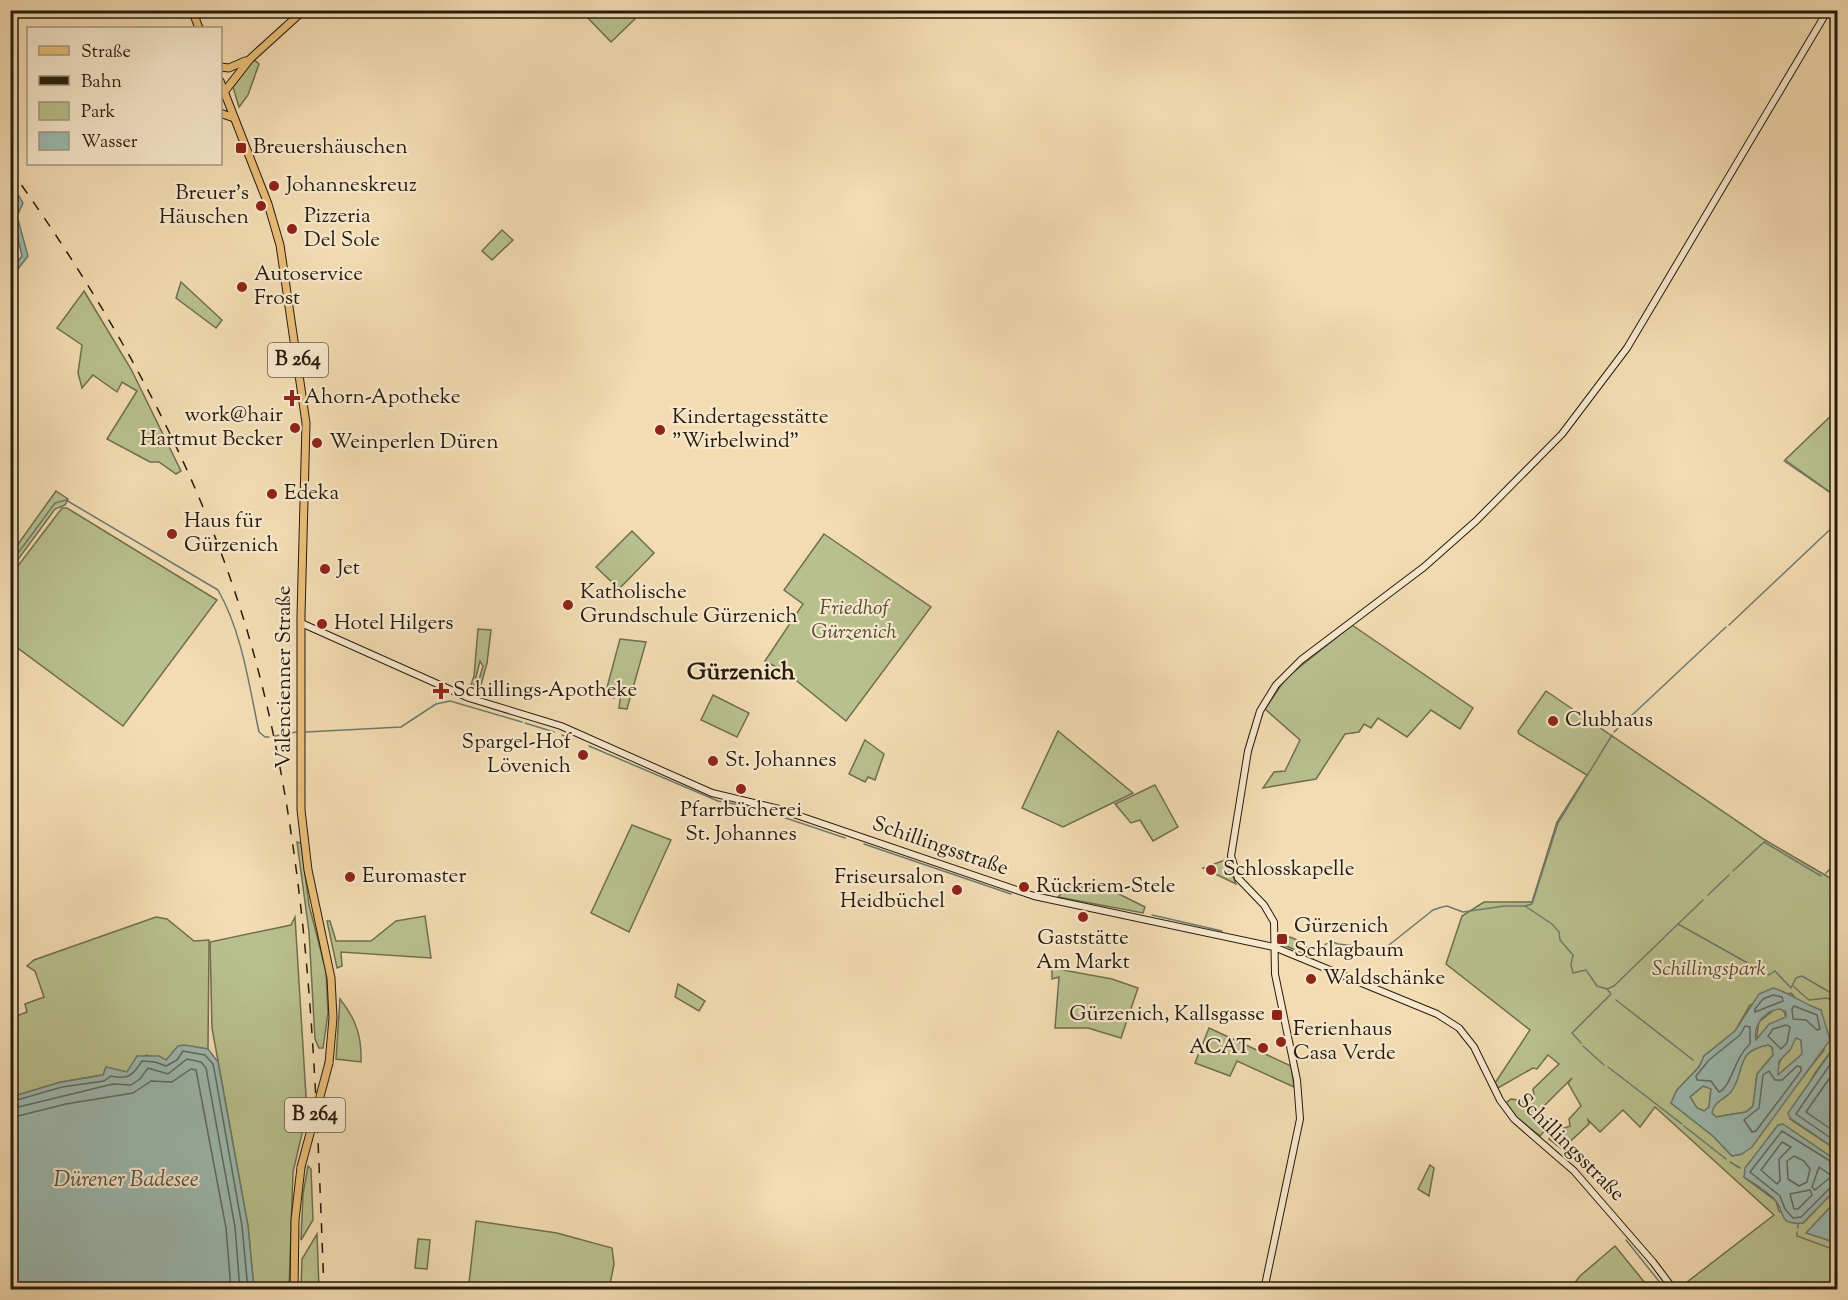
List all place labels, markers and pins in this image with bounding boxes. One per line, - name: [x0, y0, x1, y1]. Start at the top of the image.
- place label: Breuershäuschen: [253, 133, 408, 163]
- marker: Breuershäuschen: [234, 141, 248, 155]
- place label: Johanneskreuz: [285, 171, 417, 201]
- place label: Breuer's Häuschen: [159, 179, 249, 233]
- marker: Johanneskreuz: [267, 179, 281, 193]
- marker: Breuer's Häuschen: [254, 199, 268, 213]
- place label: Pizzeria Del Sole: [304, 202, 380, 256]
- marker: Pizzeria Del Sole: [285, 222, 299, 236]
- place label: Autoservice Frost: [254, 260, 363, 314]
- marker: Autoservice Frost: [235, 280, 249, 294]
- place label: Ahorn-Apotheke: [304, 383, 461, 413]
- marker: Ahorn-Apotheke: [285, 391, 299, 405]
- place label: work@hair Hartmut Becker: [140, 401, 283, 455]
- place label: Kindertagesstätte "Wirbelwind": [672, 403, 829, 457]
- marker: work@hair Hartmut Becker: [288, 421, 302, 435]
- marker: Kindertagesstätte "Wirbelwind": [653, 423, 667, 437]
- place label: Weinperlen Düren: [329, 428, 499, 458]
- marker: Weinperlen Düren: [310, 436, 324, 450]
- place label: Edeka: [284, 479, 339, 509]
- marker: Edeka: [265, 487, 279, 501]
- place label: Haus für Gürzenich: [184, 507, 279, 561]
- marker: Haus für Gürzenich: [165, 527, 179, 541]
- place label: Jet: [336, 554, 360, 584]
- marker: Jet: [318, 562, 332, 576]
- place label: Katholische Grundschule Gürzenich: [580, 578, 798, 632]
- marker: Katholische Grundschule Gürzenich: [561, 598, 575, 612]
- place label: Hotel Hilgers: [334, 609, 453, 639]
- marker: Hotel Hilgers: [315, 617, 329, 631]
- place label: Schillings-Apotheke: [453, 676, 637, 706]
- marker: Schillings-Apotheke: [434, 684, 448, 698]
- place label: Clubhaus: [1565, 706, 1653, 736]
- marker: Clubhaus: [1546, 714, 1560, 728]
- place label: Spargel-Hof Lövenich: [462, 728, 573, 782]
- place label: St. Johannes: [725, 746, 837, 776]
- marker: Spargel-Hof Lövenich: [576, 748, 590, 762]
- marker: St. Johannes: [706, 754, 720, 768]
- marker: Pfarrbücherei St. Johannes: [734, 782, 748, 796]
- place label: Pfarrbücherei St. Johannes: [680, 796, 802, 850]
- place label: Schlosskapelle: [1223, 855, 1354, 885]
- place label: Euromaster: [362, 862, 466, 892]
- place label: Friseursalon Heidbüchel: [834, 863, 945, 917]
- marker: Schlosskapelle: [1204, 863, 1218, 877]
- marker: Euromaster: [343, 870, 357, 884]
- place label: Rückriem-Stele: [1036, 872, 1176, 902]
- marker: Rückriem-Stele: [1017, 880, 1031, 894]
- marker: Friseursalon Heidbüchel: [950, 883, 964, 897]
- marker: Gaststätte Am Markt: [1076, 910, 1090, 924]
- place label: Gürzenich Schlagbaum: [1294, 912, 1404, 966]
- place label: Gaststätte Am Markt: [1036, 924, 1130, 978]
- marker: Gürzenich Schlagbaum: [1275, 932, 1289, 946]
- place label: Waldschänke: [1323, 964, 1445, 994]
- marker: Waldschänke: [1304, 972, 1318, 986]
- place label: Gürzenich, Kallsgasse: [1069, 1000, 1265, 1030]
- marker: Gürzenich, Kallsgasse: [1270, 1008, 1284, 1022]
- place label: Ferienhaus Casa Verde: [1293, 1015, 1396, 1069]
- place label: ACAT: [1189, 1033, 1251, 1063]
- marker: Ferienhaus Casa Verde: [1274, 1035, 1288, 1049]
- marker: ACAT: [1256, 1041, 1270, 1055]

